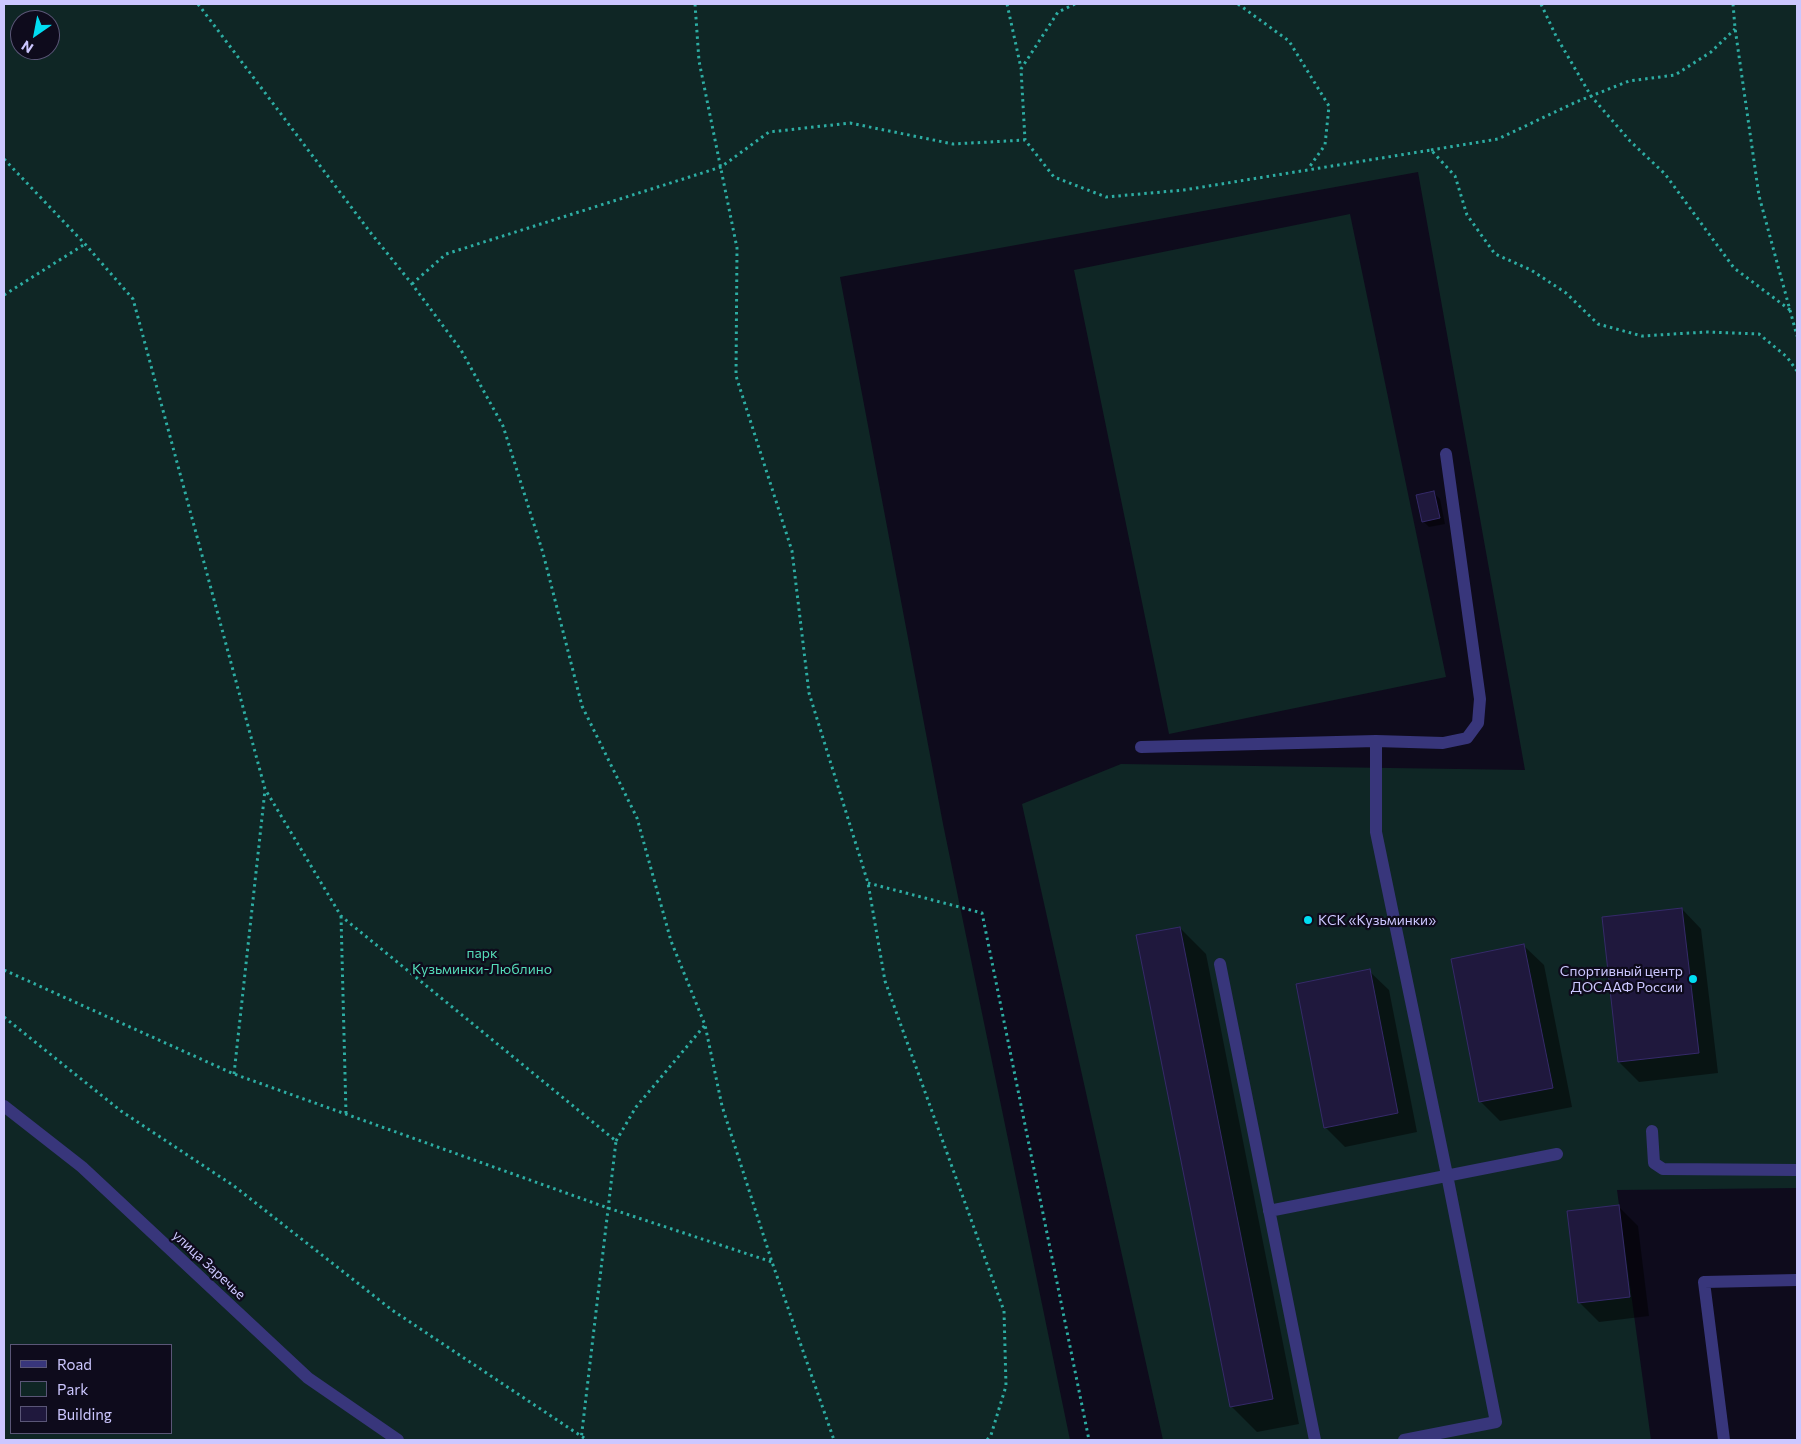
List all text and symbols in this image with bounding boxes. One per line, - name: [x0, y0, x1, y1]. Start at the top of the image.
- north arrow: [10, 10, 60, 60]
- text: N: [18, 37, 36, 57]
- place label: КСК «Кузьминки»: [1318, 912, 1436, 928]
- marker: КСК «Кузьминки»: [1302, 914, 1314, 926]
- park label: парк Кузьминки-Люблино: [412, 945, 552, 978]
- place label: Спортивный центр ДОСААФ России: [1560, 963, 1683, 996]
- marker: Спортивный центр ДОСААФ России: [1687, 973, 1699, 985]
- street label: улица Заречье: [169, 1227, 249, 1303]
- legend: [10, 1344, 172, 1434]
- text: Road: [57, 1355, 92, 1373]
- text: Park: [57, 1380, 88, 1398]
- text: Building: [57, 1405, 112, 1423]

